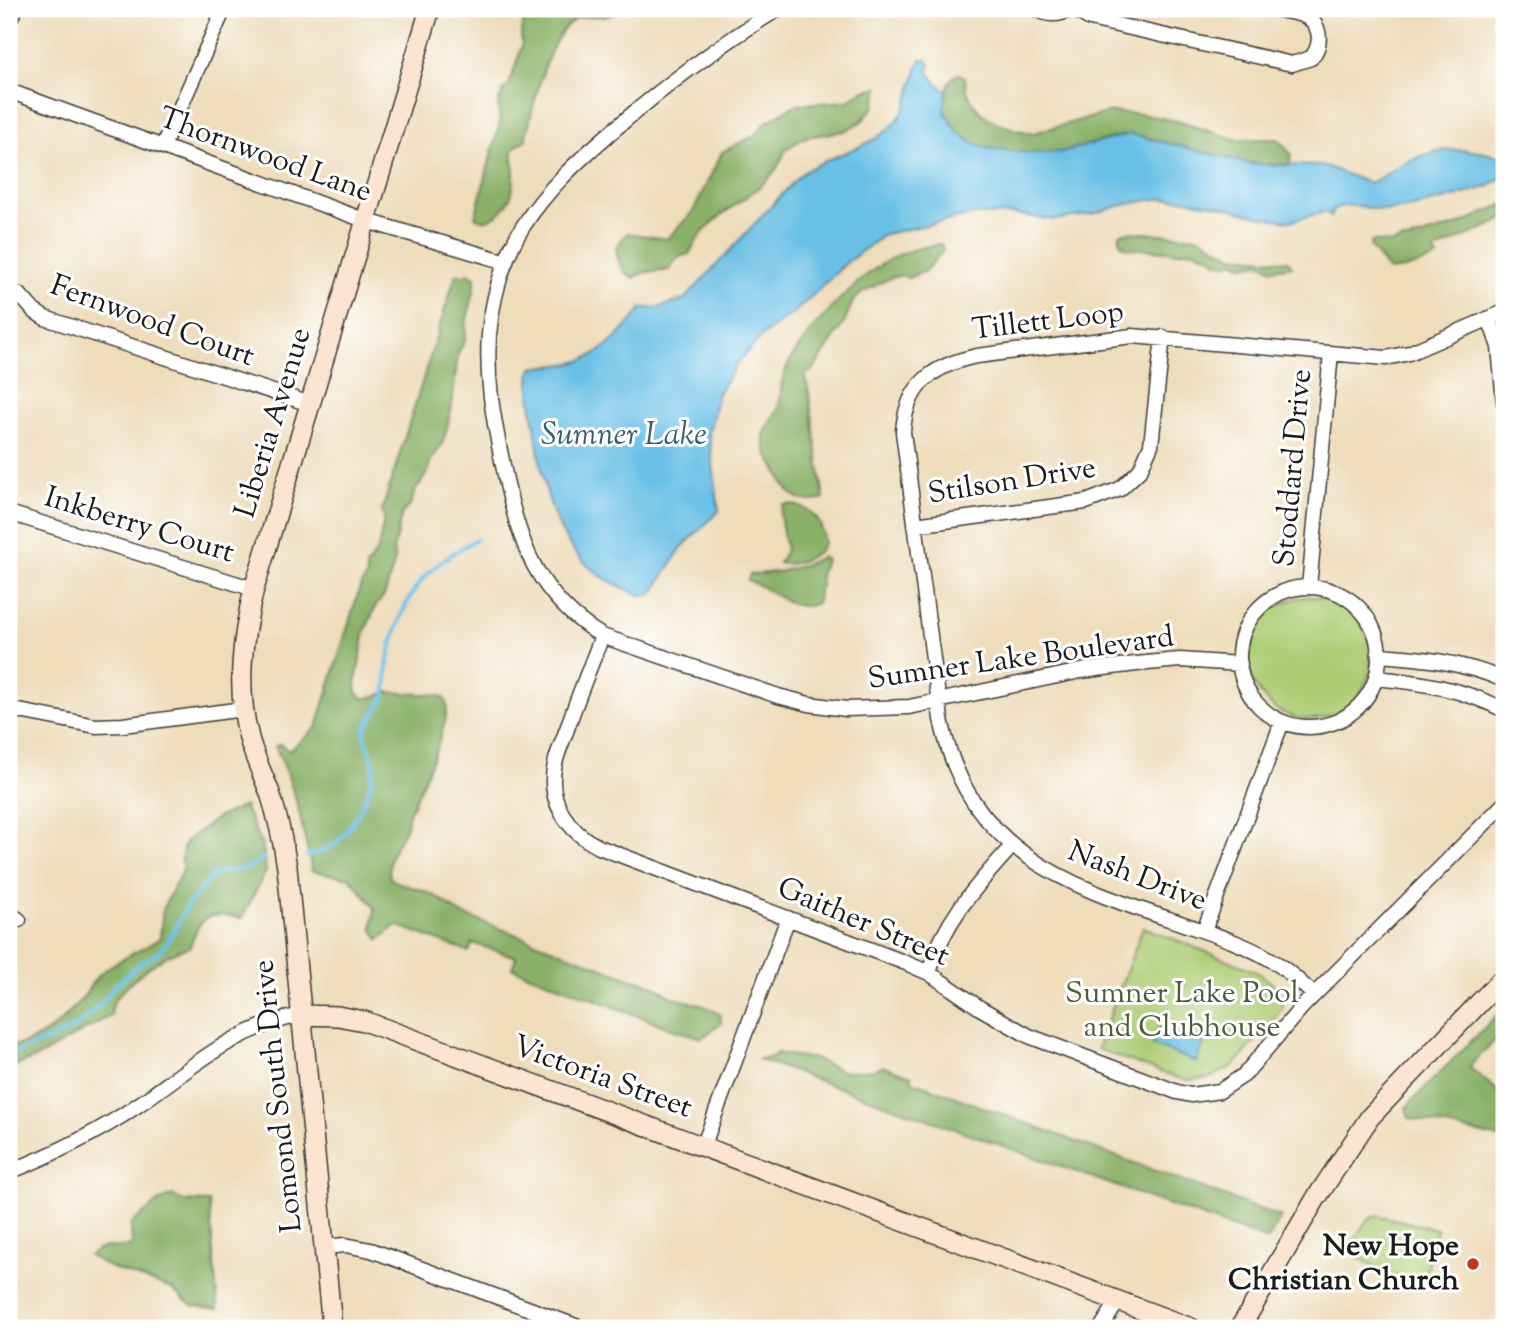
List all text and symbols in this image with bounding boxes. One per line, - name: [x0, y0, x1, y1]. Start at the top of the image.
- street label: Thornwood Lane: [152, 97, 378, 215]
- street label: Fernwood Court: [44, 265, 260, 379]
- street label: Tillett Loop: [970, 291, 1126, 353]
- street label: Liberia Avenue: [225, 323, 323, 523]
- street label: Stoddard Drive: [1264, 367, 1324, 569]
- water label: Sumner Lake: [541, 413, 707, 459]
- street label: Stilson Drive: [925, 448, 1099, 516]
- street label: Inkberry Court: [39, 477, 239, 575]
- street label: Sumner Lake Boulevard: [865, 616, 1177, 702]
- street label: Nash Drive: [1061, 831, 1213, 923]
- street label: Gaither Street: [770, 867, 956, 979]
- street label: Lomond South Drive: [243, 957, 315, 1235]
- park label: Sumner Lake Pool and Clubhouse: [1065, 973, 1299, 1050]
- street label: Victoria Street: [506, 1026, 698, 1130]
- place label: New Hope Christian Church: [1228, 1226, 1459, 1303]
- marker: New Hope Christian Church: [1465, 1256, 1481, 1272]

